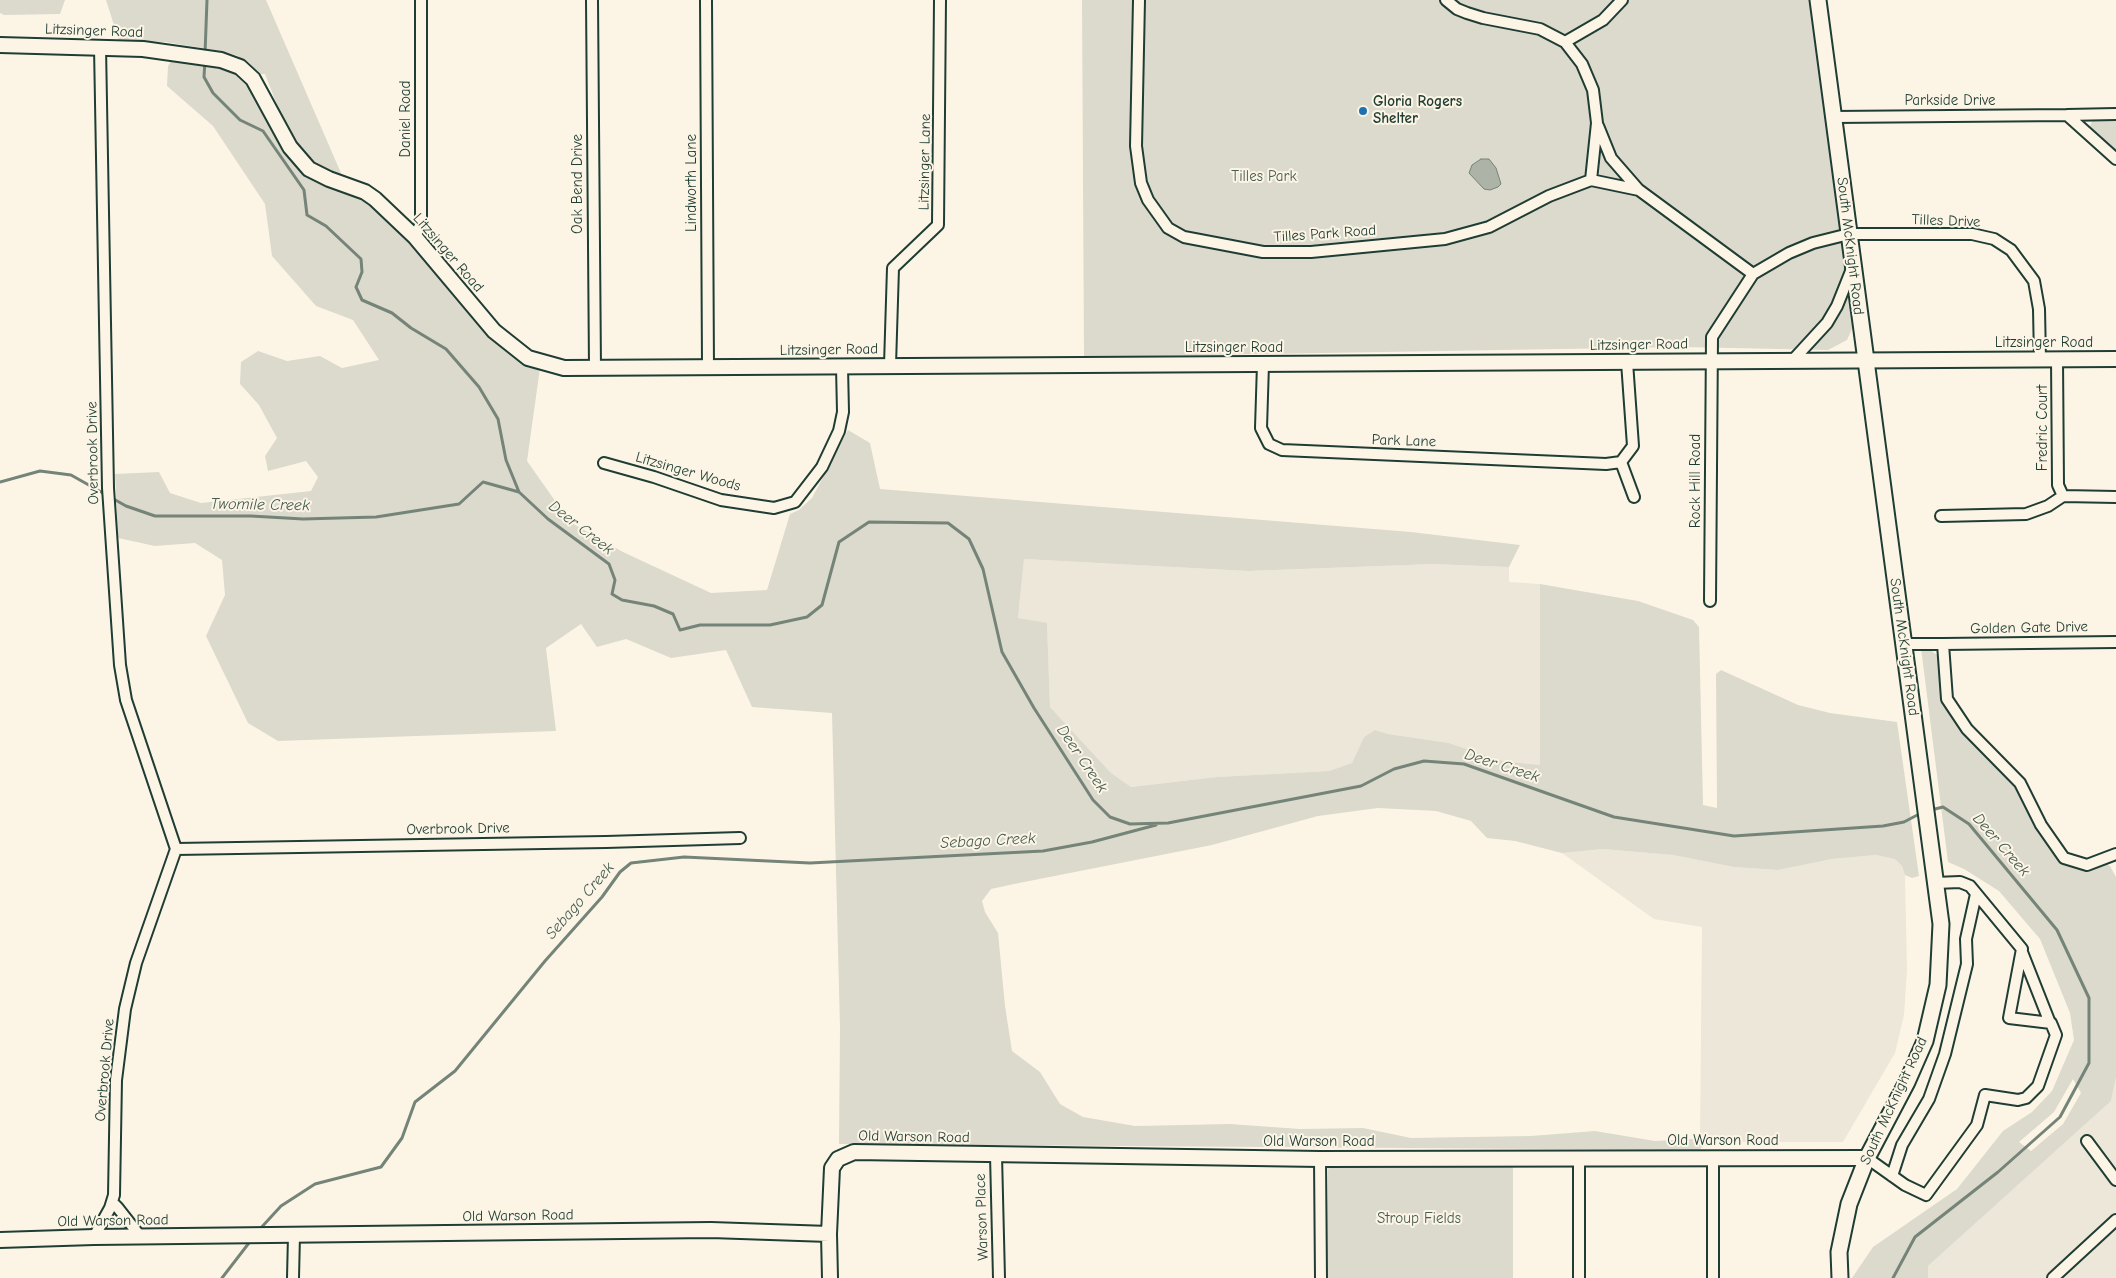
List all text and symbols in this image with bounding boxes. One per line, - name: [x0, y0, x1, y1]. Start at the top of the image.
- street label: Litzsinger Road: [44, 20, 144, 42]
- street label: Daniel Road: [397, 80, 415, 158]
- street label: Parkside Drive: [1904, 92, 1996, 110]
- place label: Gloria Rogers Shelter: [1373, 93, 1462, 128]
- marker: Gloria Rogers Shelter: [1357, 105, 1369, 117]
- street label: Litzsinger Lane: [915, 113, 935, 211]
- street label: Oak Bend Drive: [569, 134, 587, 234]
- street label: Lindworth Lane: [683, 134, 701, 232]
- park label: Tilles Park: [1231, 168, 1297, 186]
- street label: South McKnight Road: [1833, 176, 1867, 316]
- street label: Litzsinger Road: [409, 210, 487, 296]
- street label: Tilles Drive: [1911, 211, 1981, 231]
- street label: Tilles Park Road: [1273, 221, 1377, 247]
- street label: Litzsinger Road: [1995, 334, 2093, 352]
- street label: Litzsinger Road: [1590, 335, 1688, 355]
- street label: Litzsinger Road: [1185, 339, 1283, 357]
- street label: Litzsinger Road: [780, 340, 878, 360]
- street label: Fredric Court: [2034, 385, 2052, 471]
- street label: Overbrook Drive: [83, 401, 103, 505]
- street label: Park Lane: [1371, 431, 1437, 451]
- street label: Rock Hill Road: [1687, 434, 1705, 528]
- street label: Litzsinger Woods: [633, 448, 743, 496]
- water label: Twomile Creek: [210, 495, 310, 515]
- water label: Deer Creek: [545, 497, 617, 559]
- street label: South McKnight Road: [1885, 577, 1923, 717]
- street label: Golden Gate Drive: [1970, 618, 2088, 638]
- water label: Deer Creek: [1052, 722, 1112, 796]
- water label: Deer Creek: [1462, 745, 1542, 787]
- water label: Deer Creek: [1968, 809, 2034, 881]
- street label: Overbrook Drive: [406, 819, 510, 839]
- water label: Sebago Creek: [940, 829, 1036, 853]
- water label: Sebago Creek: [541, 859, 619, 943]
- street label: Overbrook Drive: [92, 1018, 118, 1122]
- street label: South McKnight Road: [1857, 1034, 1931, 1168]
- street label: Old Warson Road: [858, 1127, 970, 1147]
- street label: Old Warson Road: [1667, 1132, 1779, 1150]
- street label: Old Warson Road: [1263, 1133, 1375, 1151]
- street label: Warson Place: [971, 1173, 993, 1261]
- street label: Old Warson Road: [462, 1206, 574, 1226]
- park label: Stroup Fields: [1377, 1210, 1461, 1228]
- street label: Old Warson Road: [57, 1211, 169, 1231]

